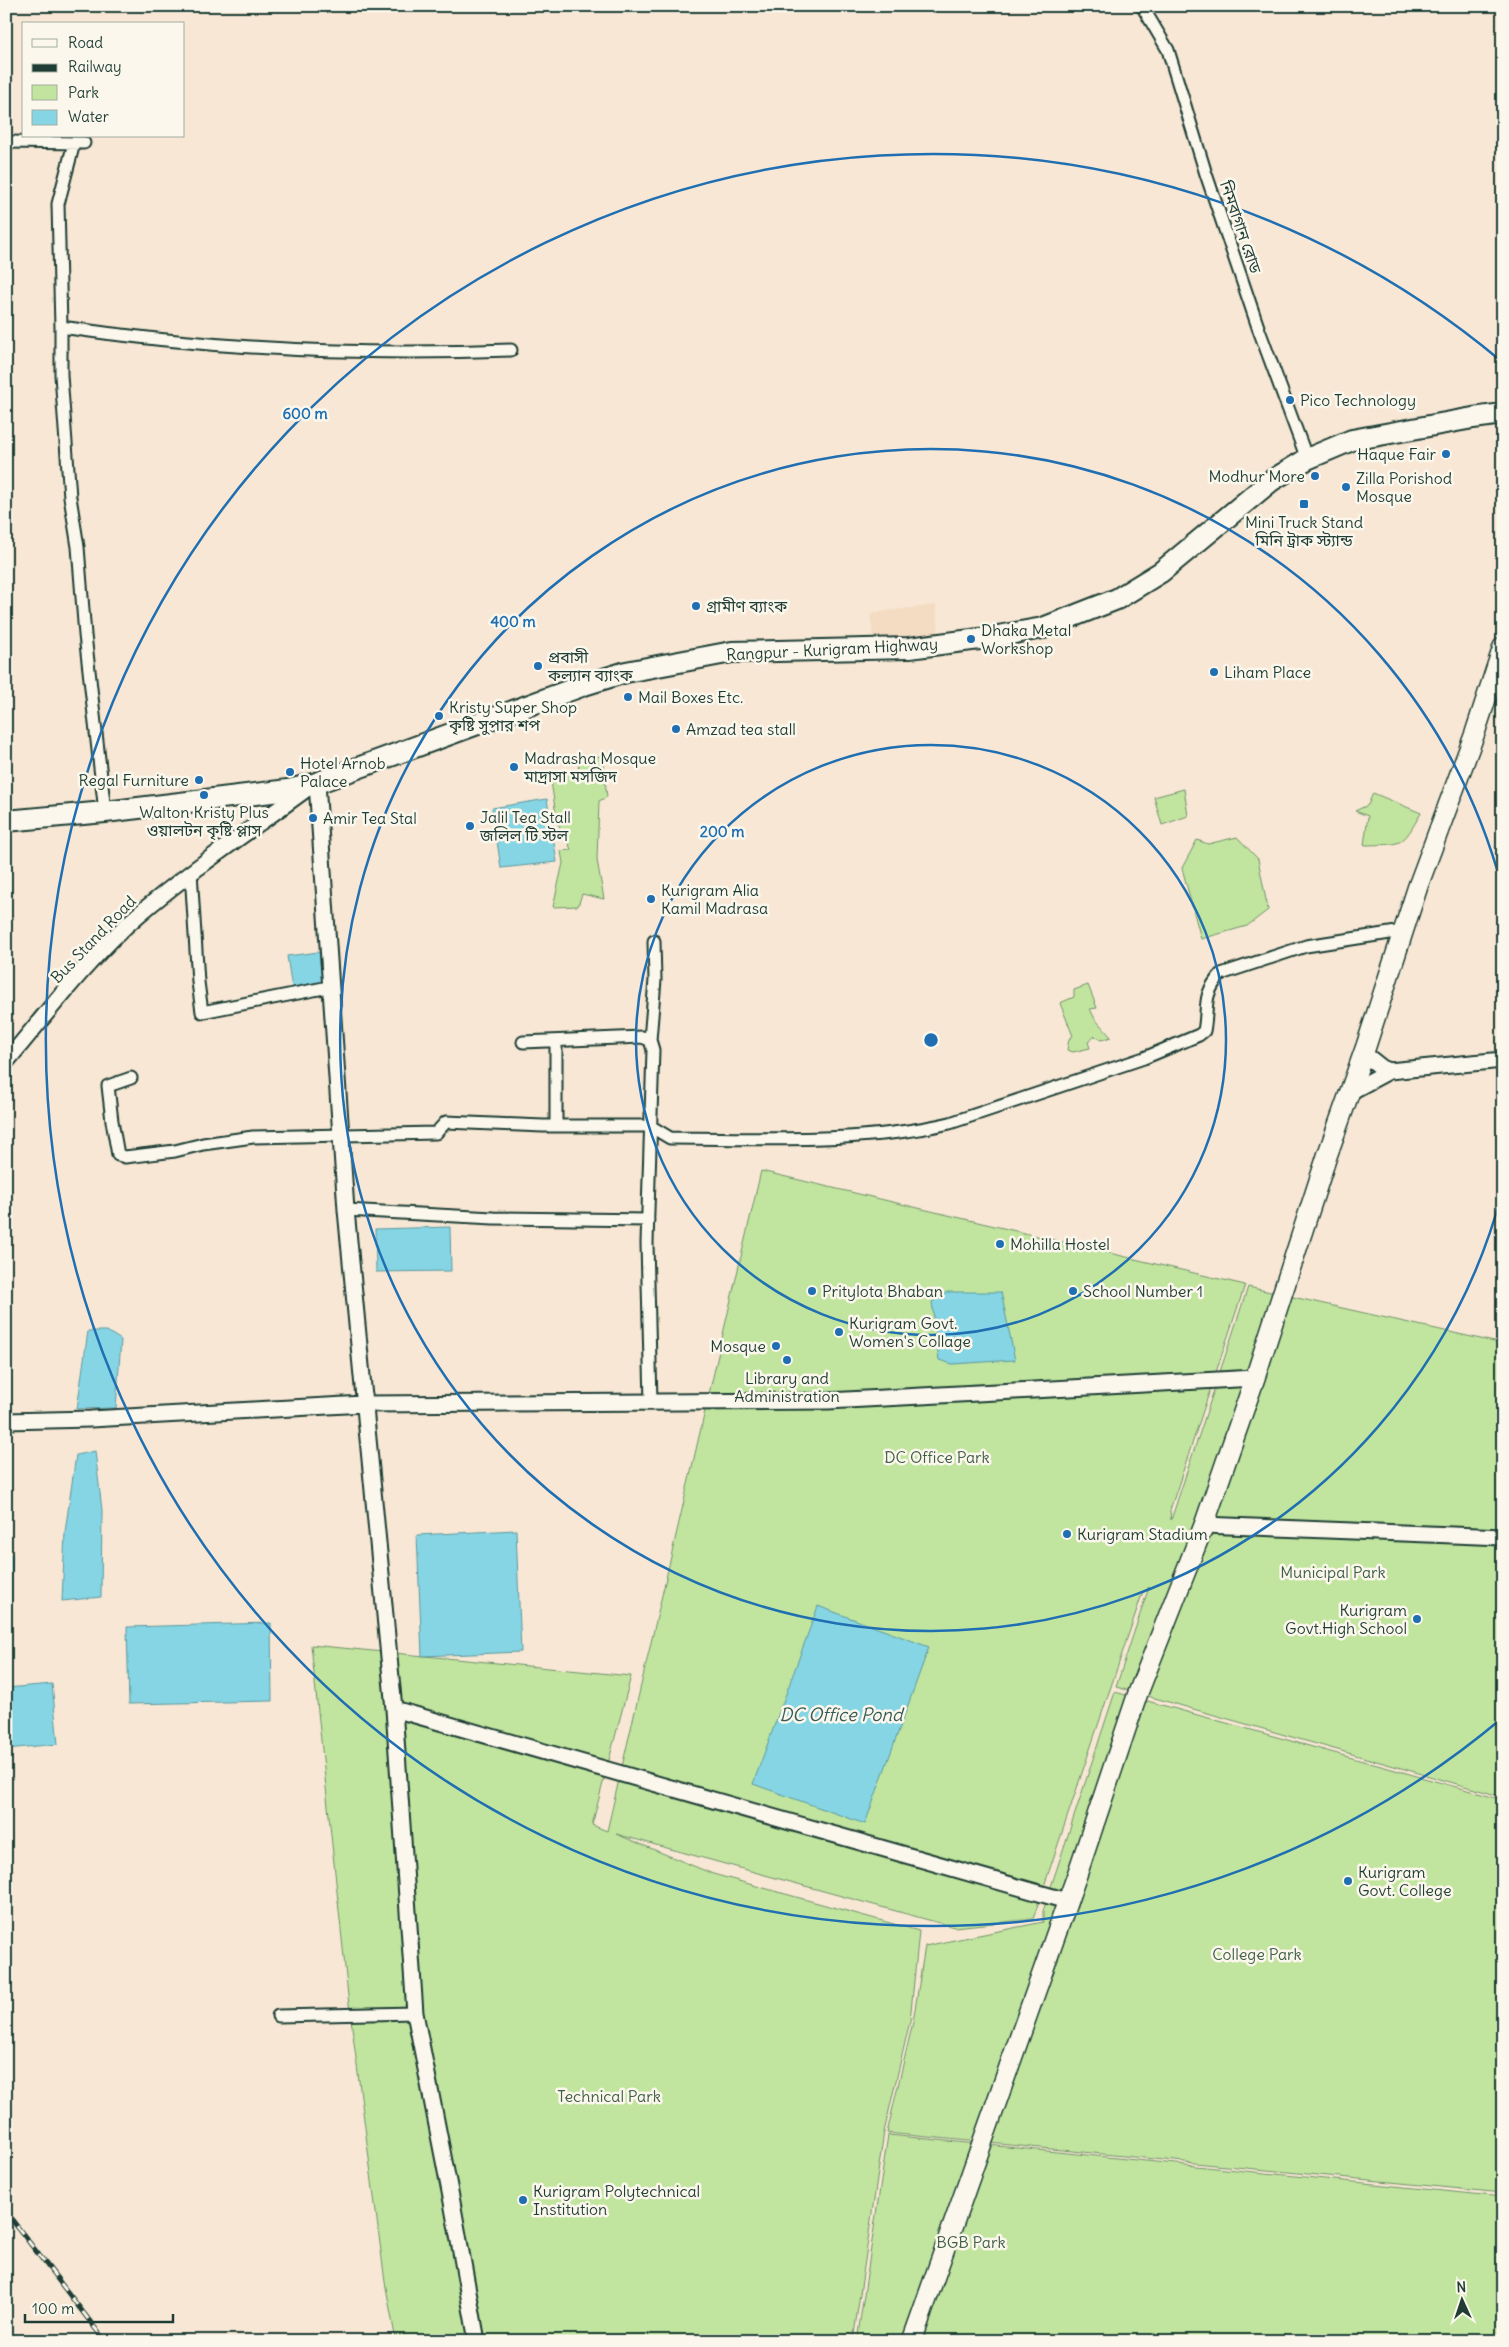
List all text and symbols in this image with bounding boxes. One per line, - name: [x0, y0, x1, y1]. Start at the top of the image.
- legend: [22, 22, 185, 138]
- text: Road: [68, 33, 103, 52]
- text: Railway: [68, 57, 122, 76]
- text: Park: [68, 83, 99, 102]
- text: Water: [68, 107, 109, 126]
- street label: নিমবাগান রোড: [1216, 177, 1266, 276]
- place label: Pico Technology: [1300, 390, 1416, 410]
- marker: Pico Technology: [1284, 394, 1296, 406]
- text: 600 m: [282, 404, 328, 423]
- place label: Haque Fair: [1357, 444, 1436, 464]
- marker: Haque Fair: [1440, 448, 1452, 460]
- place label: Modhur More: [1208, 466, 1305, 486]
- place label: Zilla Porishod Mosque: [1356, 468, 1452, 506]
- marker: Modhur More: [1309, 470, 1321, 482]
- marker: Zilla Porishod Mosque: [1340, 481, 1352, 493]
- marker: Mini Truck Stand মিনি ট্রাক স্ট্যান্ড: [1298, 498, 1310, 510]
- place label: Mini Truck Stand মিনি ট্রাক স্ট্যান্ড: [1245, 512, 1363, 550]
- place label: গ্রামীণ ব্যাংক: [706, 596, 788, 616]
- marker: গ্রামীণ ব্যাংক: [690, 600, 702, 612]
- text: 400 m: [490, 612, 536, 631]
- place label: Dhaka Metal Workshop: [981, 620, 1071, 658]
- street label: Rangpur - Kurigram Highway: [726, 633, 938, 665]
- marker: Dhaka Metal Workshop: [965, 633, 977, 645]
- place label: প্রবাসী কল্যান ব্যাংক: [547, 647, 634, 685]
- marker: প্রবাসী কল্যান ব্যাংক: [532, 660, 544, 672]
- place label: Liham Place: [1224, 662, 1311, 682]
- marker: Liham Place: [1208, 666, 1220, 678]
- place label: Mail Boxes Etc.: [638, 687, 743, 707]
- marker: Mail Boxes Etc.: [622, 691, 634, 703]
- place label: Kristy Super Shop কৃষ্টি সুপার শপ: [448, 697, 577, 736]
- marker: Kristy Super Shop কৃষ্টি সুপার শপ: [433, 710, 445, 722]
- place label: Amzad tea stall: [686, 719, 796, 739]
- marker: Amzad tea stall: [670, 723, 682, 735]
- place label: Madrasha Mosque মাদ্রাসা মসজিদ: [523, 748, 656, 786]
- place label: Hotel Arnob Palace: [300, 753, 386, 791]
- marker: Madrasha Mosque মাদ্রাসা মসজিদ: [508, 761, 520, 773]
- marker: Hotel Arnob Palace: [284, 766, 296, 778]
- place label: Regal Furniture: [78, 770, 189, 790]
- marker: Regal Furniture: [193, 774, 205, 786]
- marker: Walton Kristy Plus ওয়ালটন কৃষ্টি প্লাস: [198, 789, 210, 801]
- place label: Walton Kristy Plus ওয়ালটন কৃষ্টি প্লাস: [139, 802, 269, 841]
- place label: Jalil Tea Stall জলিল টি স্টল: [479, 807, 571, 845]
- place label: Amir Tea Stal: [323, 808, 417, 828]
- marker: Amir Tea Stal: [307, 812, 319, 824]
- marker: Jalil Tea Stall জলিল টি স্টল: [464, 820, 476, 832]
- text: 200 m: [700, 822, 744, 841]
- place label: Kurigram Alia Kamil Madrasa: [661, 880, 768, 918]
- street label: Bus Stand Road: [46, 891, 140, 987]
- marker: Kurigram Alia Kamil Madrasa: [645, 893, 657, 905]
- centre of rings: [922, 1031, 940, 1049]
- place label: Mohilla Hostel: [1010, 1234, 1110, 1254]
- marker: Mohilla Hostel: [994, 1238, 1006, 1250]
- place label: Pritylota Bhaban: [822, 1281, 943, 1301]
- place label: School Number 1: [1083, 1281, 1203, 1301]
- marker: Pritylota Bhaban: [806, 1285, 818, 1297]
- marker: School Number 1: [1067, 1285, 1079, 1297]
- place label: Kurigram Govt. Women's Collage: [849, 1313, 971, 1351]
- marker: Kurigram Govt. Women's Collage: [833, 1326, 845, 1338]
- place label: Mosque: [710, 1336, 766, 1356]
- marker: Mosque: [770, 1340, 782, 1352]
- marker: Library and Administration: [781, 1354, 793, 1366]
- place label: Library and Administration: [734, 1368, 840, 1406]
- park label: DC Office Park: [884, 1447, 990, 1467]
- place label: Kurigram Stadium: [1077, 1524, 1208, 1544]
- marker: Kurigram Stadium: [1061, 1528, 1073, 1540]
- park label: Municipal Park: [1280, 1562, 1386, 1582]
- place label: Kurigram Govt.High School: [1285, 1600, 1407, 1638]
- marker: Kurigram Govt.High School: [1411, 1613, 1423, 1625]
- water label: DC Office Pond: [779, 1703, 905, 1726]
- place label: Kurigram Govt. College: [1358, 1862, 1452, 1900]
- marker: Kurigram Govt. College: [1342, 1875, 1354, 1887]
- park label: College Park: [1212, 1944, 1302, 1964]
- park label: Technical Park: [557, 2086, 661, 2106]
- place label: Kurigram Polytechnical Institution: [533, 2181, 700, 2219]
- marker: Kurigram Polytechnical Institution: [517, 2194, 529, 2206]
- park label: BGB Park: [936, 2232, 1006, 2252]
- north arrow: [1436, 2274, 1486, 2324]
- text: N: [1456, 2278, 1467, 2296]
- scale bar: [25, 2292, 172, 2324]
- text: 100 m: [32, 2299, 74, 2318]

